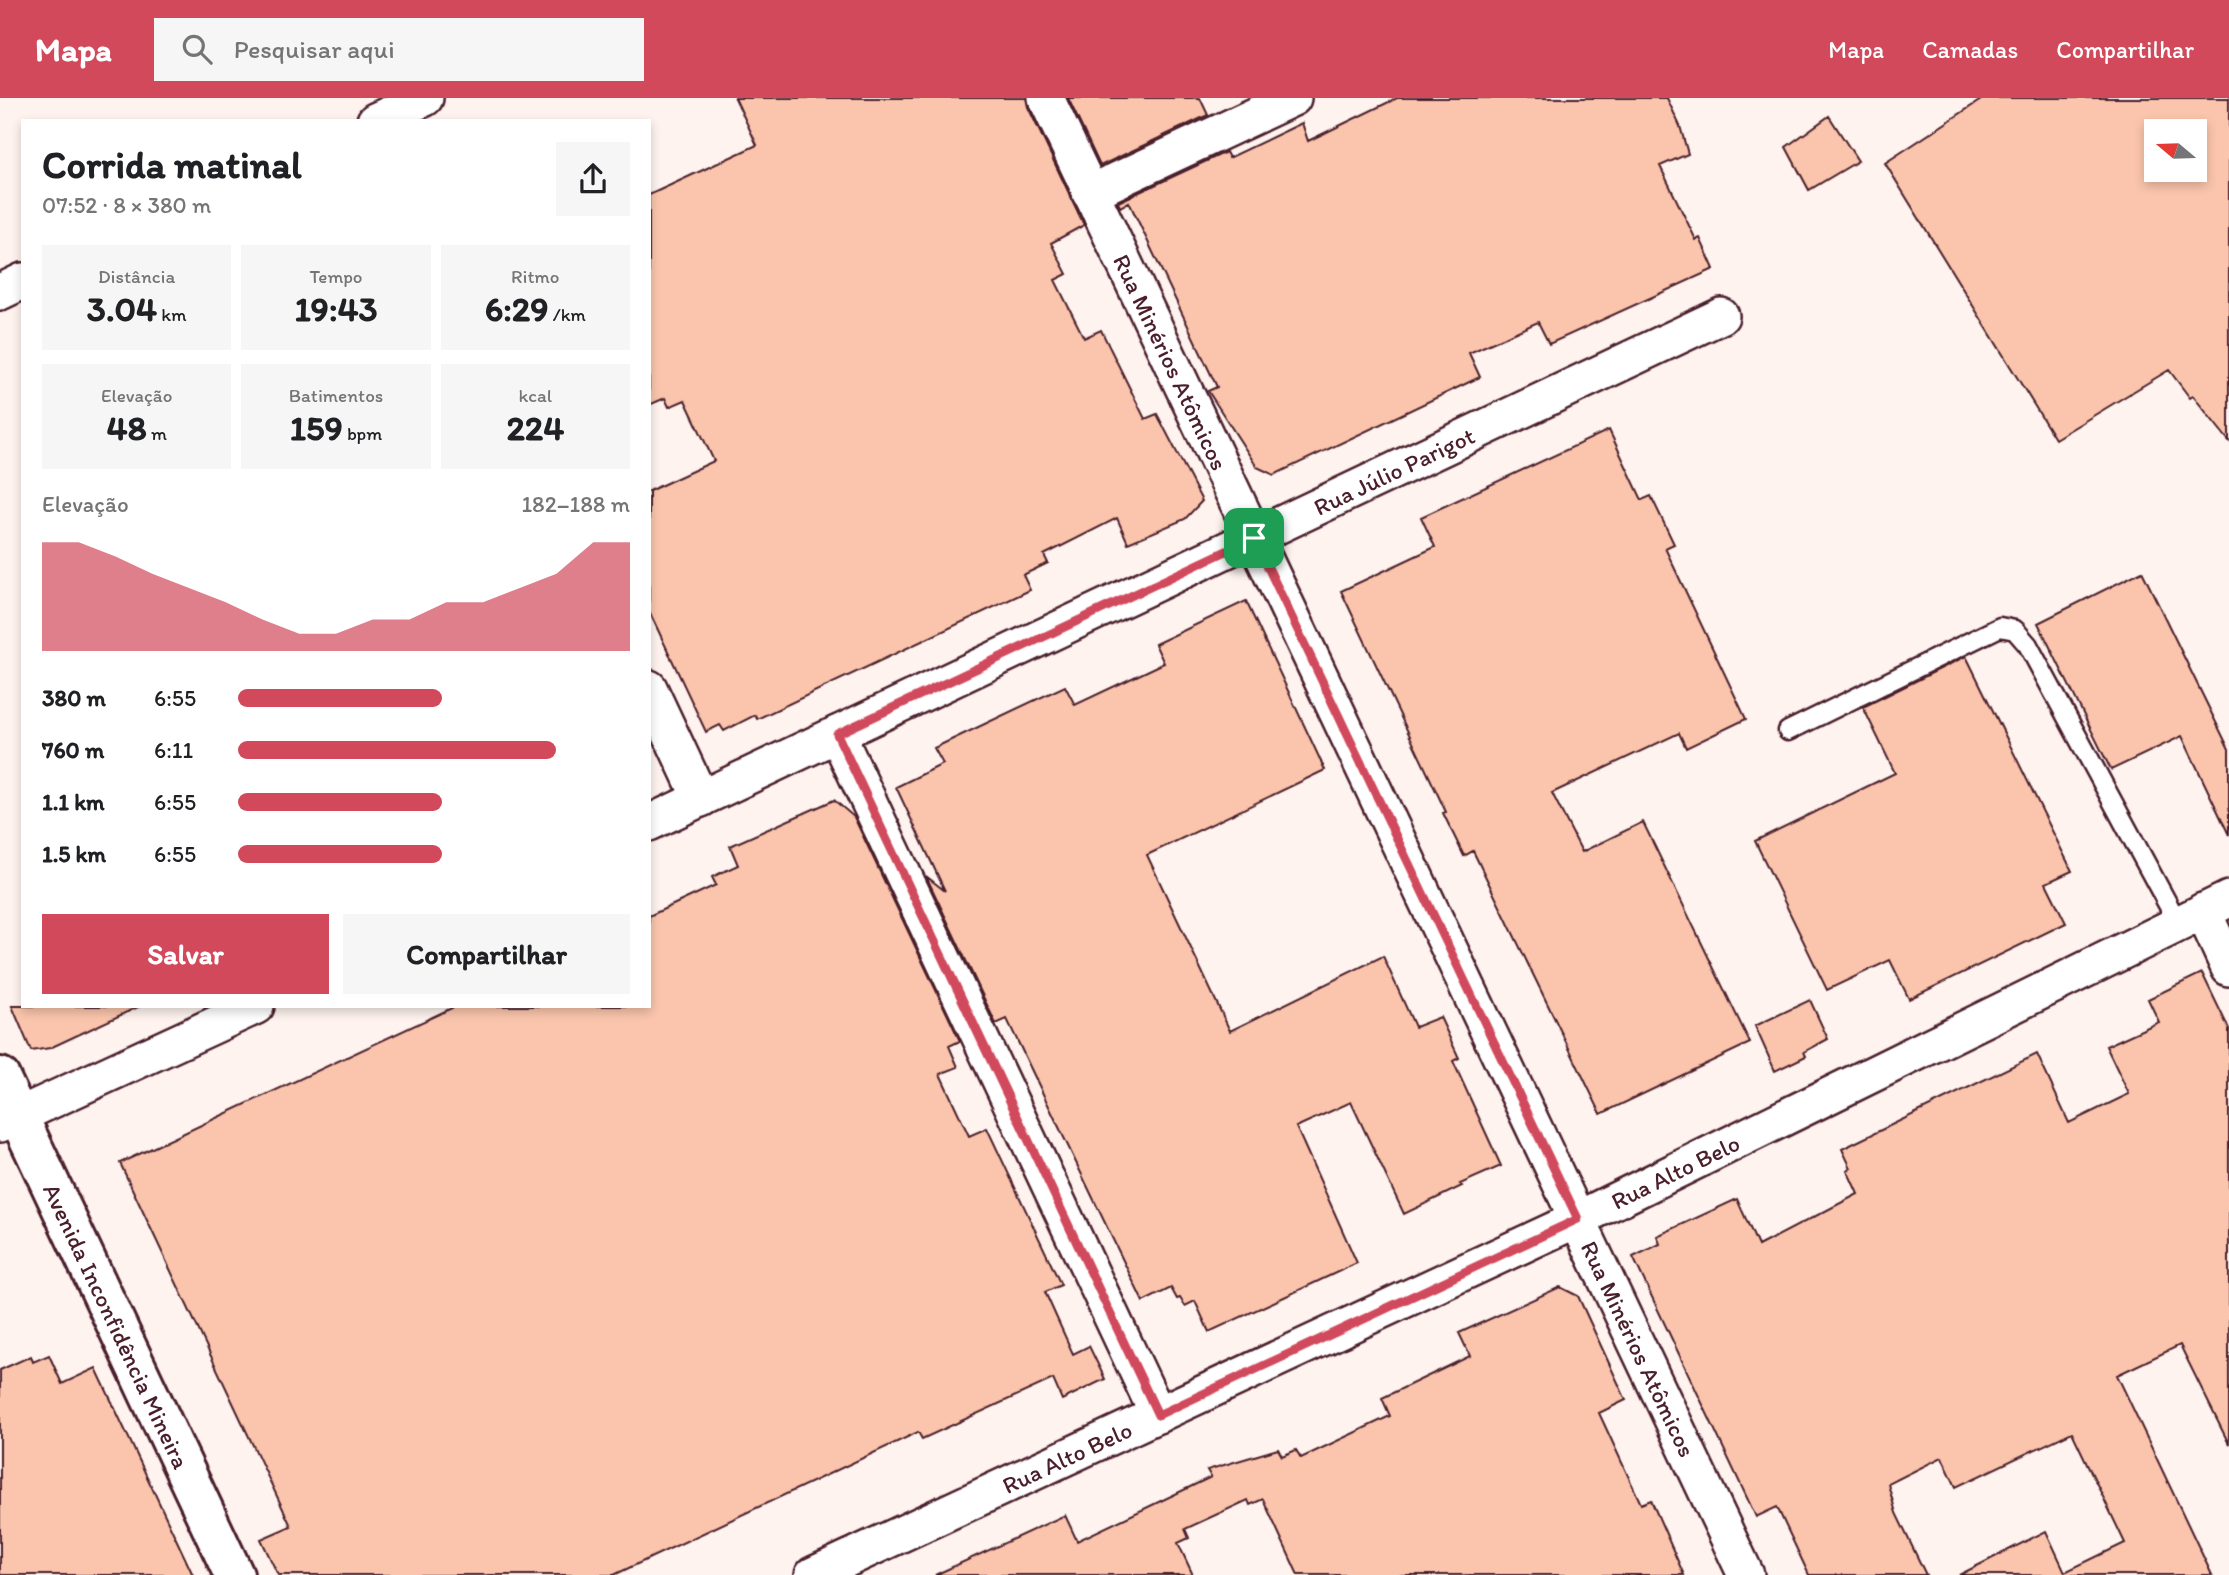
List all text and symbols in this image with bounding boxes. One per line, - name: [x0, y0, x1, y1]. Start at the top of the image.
- search box: [154, 18, 644, 81]
- text: Mapa: [35, 30, 112, 69]
- icon: search: [178, 30, 216, 68]
- text: Pesquisar aqui: [234, 33, 395, 65]
- text: Mapa: [1828, 35, 1884, 64]
- text: Camadas: [1922, 35, 2018, 64]
- text: Compartilhar: [2056, 35, 2194, 64]
- north arrow: [2144, 119, 2207, 182]
- map controls: [2144, 119, 2207, 182]
- text: Corrida matinal: [42, 142, 302, 188]
- button: share: [556, 142, 630, 216]
- text: 07:52 · 8 × 380 m: [42, 191, 211, 219]
- street label: Rua Minérios Atômicos: [1108, 249, 1235, 474]
- text: Distância: [98, 265, 175, 288]
- text: Tempo: [310, 265, 362, 288]
- text: Ritmo: [511, 265, 560, 288]
- text: 3.04: [87, 288, 157, 330]
- text: 19:43: [294, 288, 378, 330]
- text: 6:29: [485, 288, 549, 330]
- text: km: [157, 303, 187, 326]
- text: /km: [549, 303, 586, 326]
- text: Elevação: [101, 384, 172, 407]
- text: Batimentos: [289, 384, 383, 407]
- text: kcal: [518, 384, 552, 407]
- text: 48: [106, 407, 147, 449]
- text: 159: [290, 407, 343, 449]
- text: 224: [506, 407, 564, 449]
- street label: Rua Júlio Parigot: [1309, 420, 1479, 521]
- text: m: [147, 422, 167, 445]
- text: bpm: [343, 422, 382, 445]
- text: Elevação: [42, 490, 129, 518]
- text: 182–188 m: [521, 490, 630, 518]
- pin: [1224, 508, 1284, 568]
- icon: arrive: [1235, 519, 1273, 557]
- text: 380 m: [42, 684, 106, 712]
- text: 6:55: [154, 684, 196, 712]
- text: 760 m: [42, 736, 104, 764]
- text: 6:11: [154, 736, 193, 764]
- text: 1.1 km: [42, 788, 105, 816]
- text: 6:55: [154, 788, 196, 816]
- text: 1.5 km: [42, 840, 106, 868]
- text: 6:55: [154, 840, 196, 868]
- button: Salvar: [42, 914, 329, 994]
- button: Compartilhar: [343, 914, 630, 994]
- street label: Rua Alto Belo: [1606, 1127, 1744, 1215]
- street label: Avenida Inconfidência Mineira: [38, 1179, 197, 1474]
- street label: Rua Minérios Atômicos: [1575, 1236, 1702, 1461]
- street label: Rua Alto Belo: [997, 1414, 1136, 1499]

